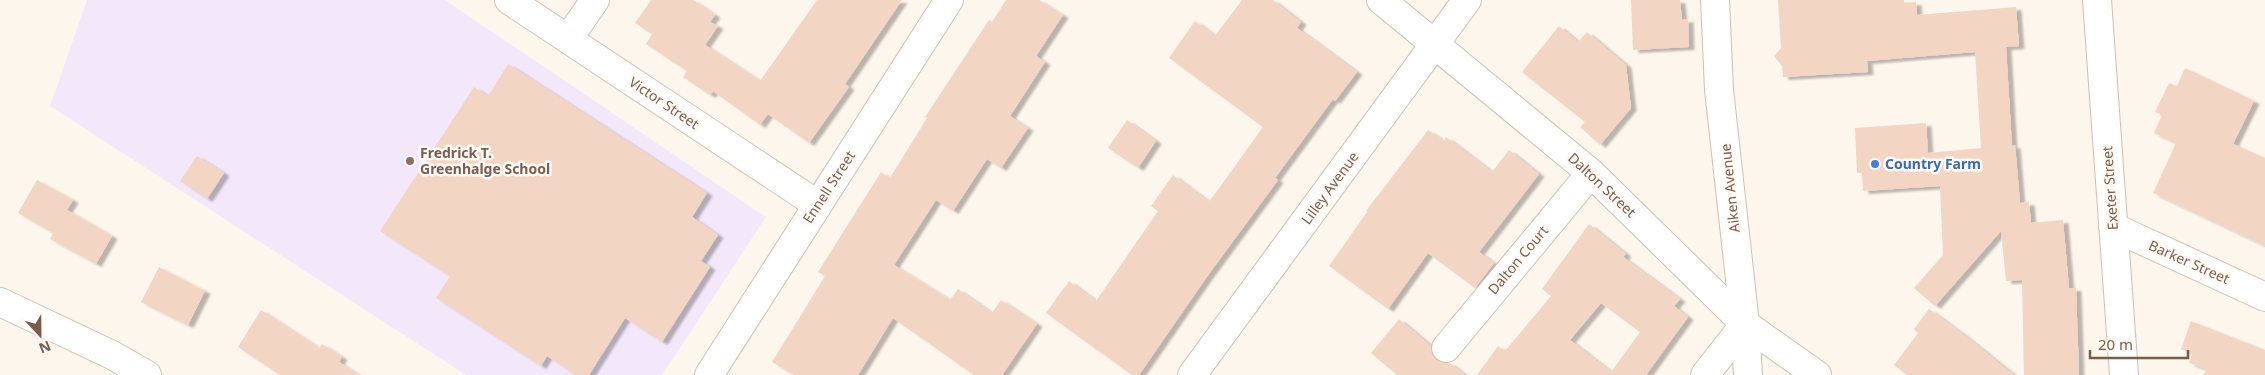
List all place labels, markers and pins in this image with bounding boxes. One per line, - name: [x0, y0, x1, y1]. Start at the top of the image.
- place label: Fredrick T. Greenhalge School: [420, 143, 550, 178]
- place label: Country Farm: [1885, 154, 1981, 173]
- marker: Fredrick T. Greenhalge School: [404, 155, 416, 167]
- marker: Country Farm: [1869, 158, 1881, 170]

